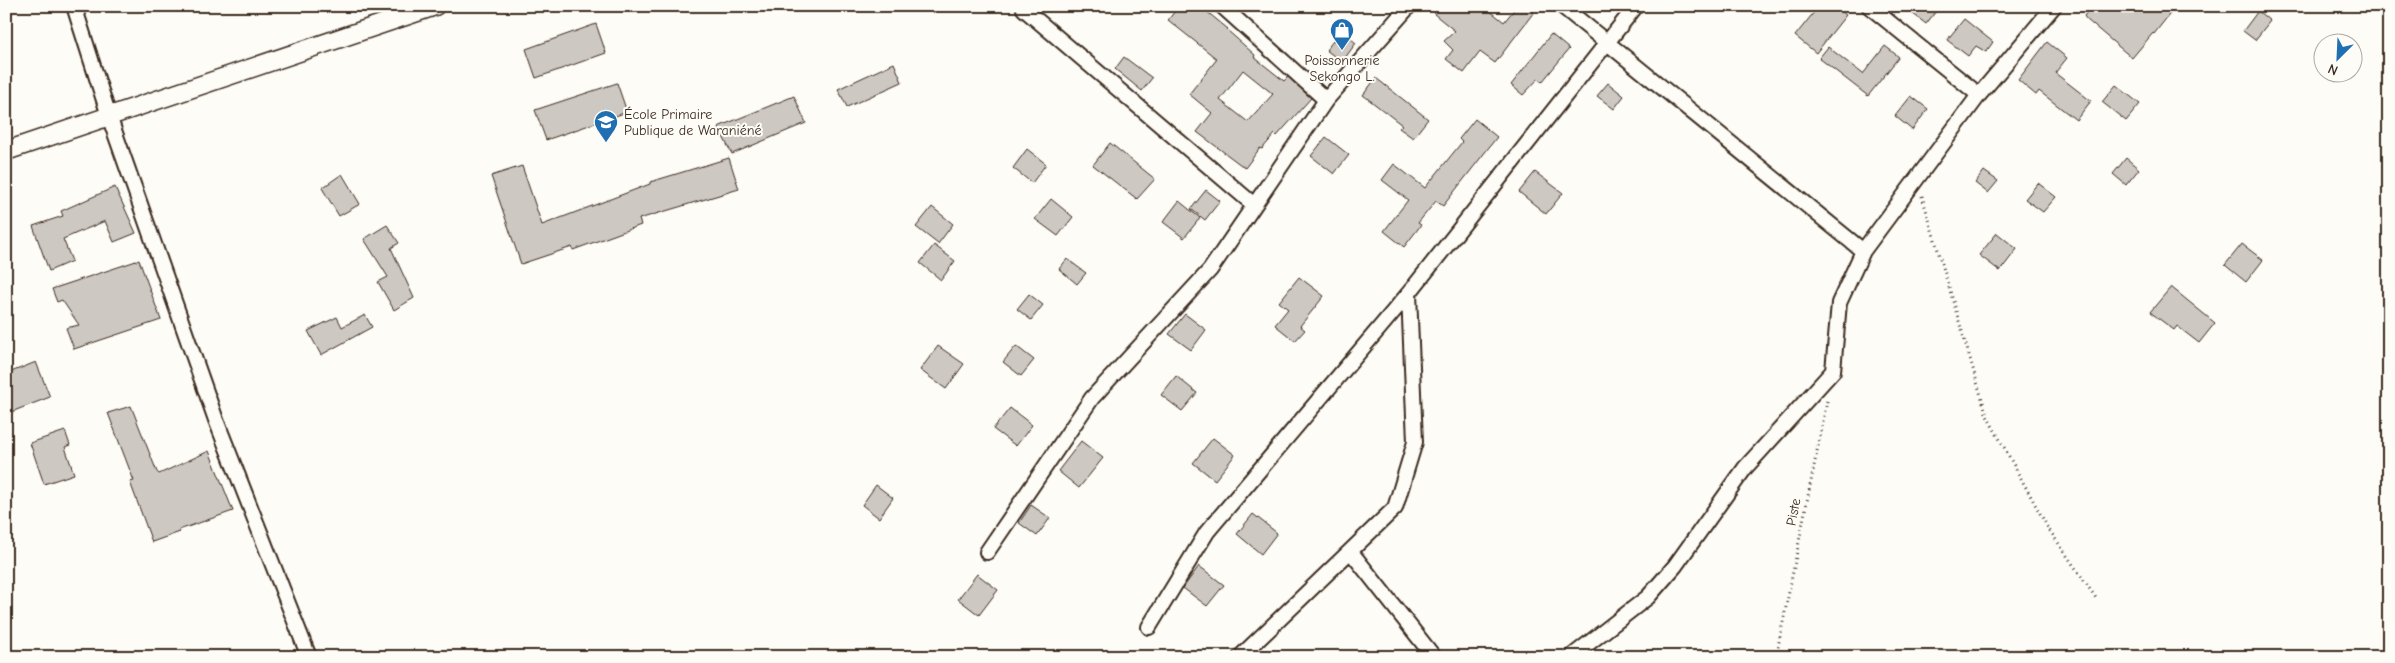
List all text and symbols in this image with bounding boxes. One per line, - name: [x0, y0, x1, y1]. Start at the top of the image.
- shop icon: Poissonnerie Sekongo L.: [1329, 17, 1355, 51]
- north arrow: [2312, 32, 2362, 82]
- place label: Poissonnerie Sekongo L.: [1304, 52, 1380, 85]
- text: N: [2325, 60, 2341, 79]
- place label: École Primaire Publique de Waraniéné: [624, 106, 762, 139]
- school or university icon: École Primaire Publique de Waraniéné: [593, 109, 619, 143]
- street label: Piste: [1783, 497, 1804, 527]

